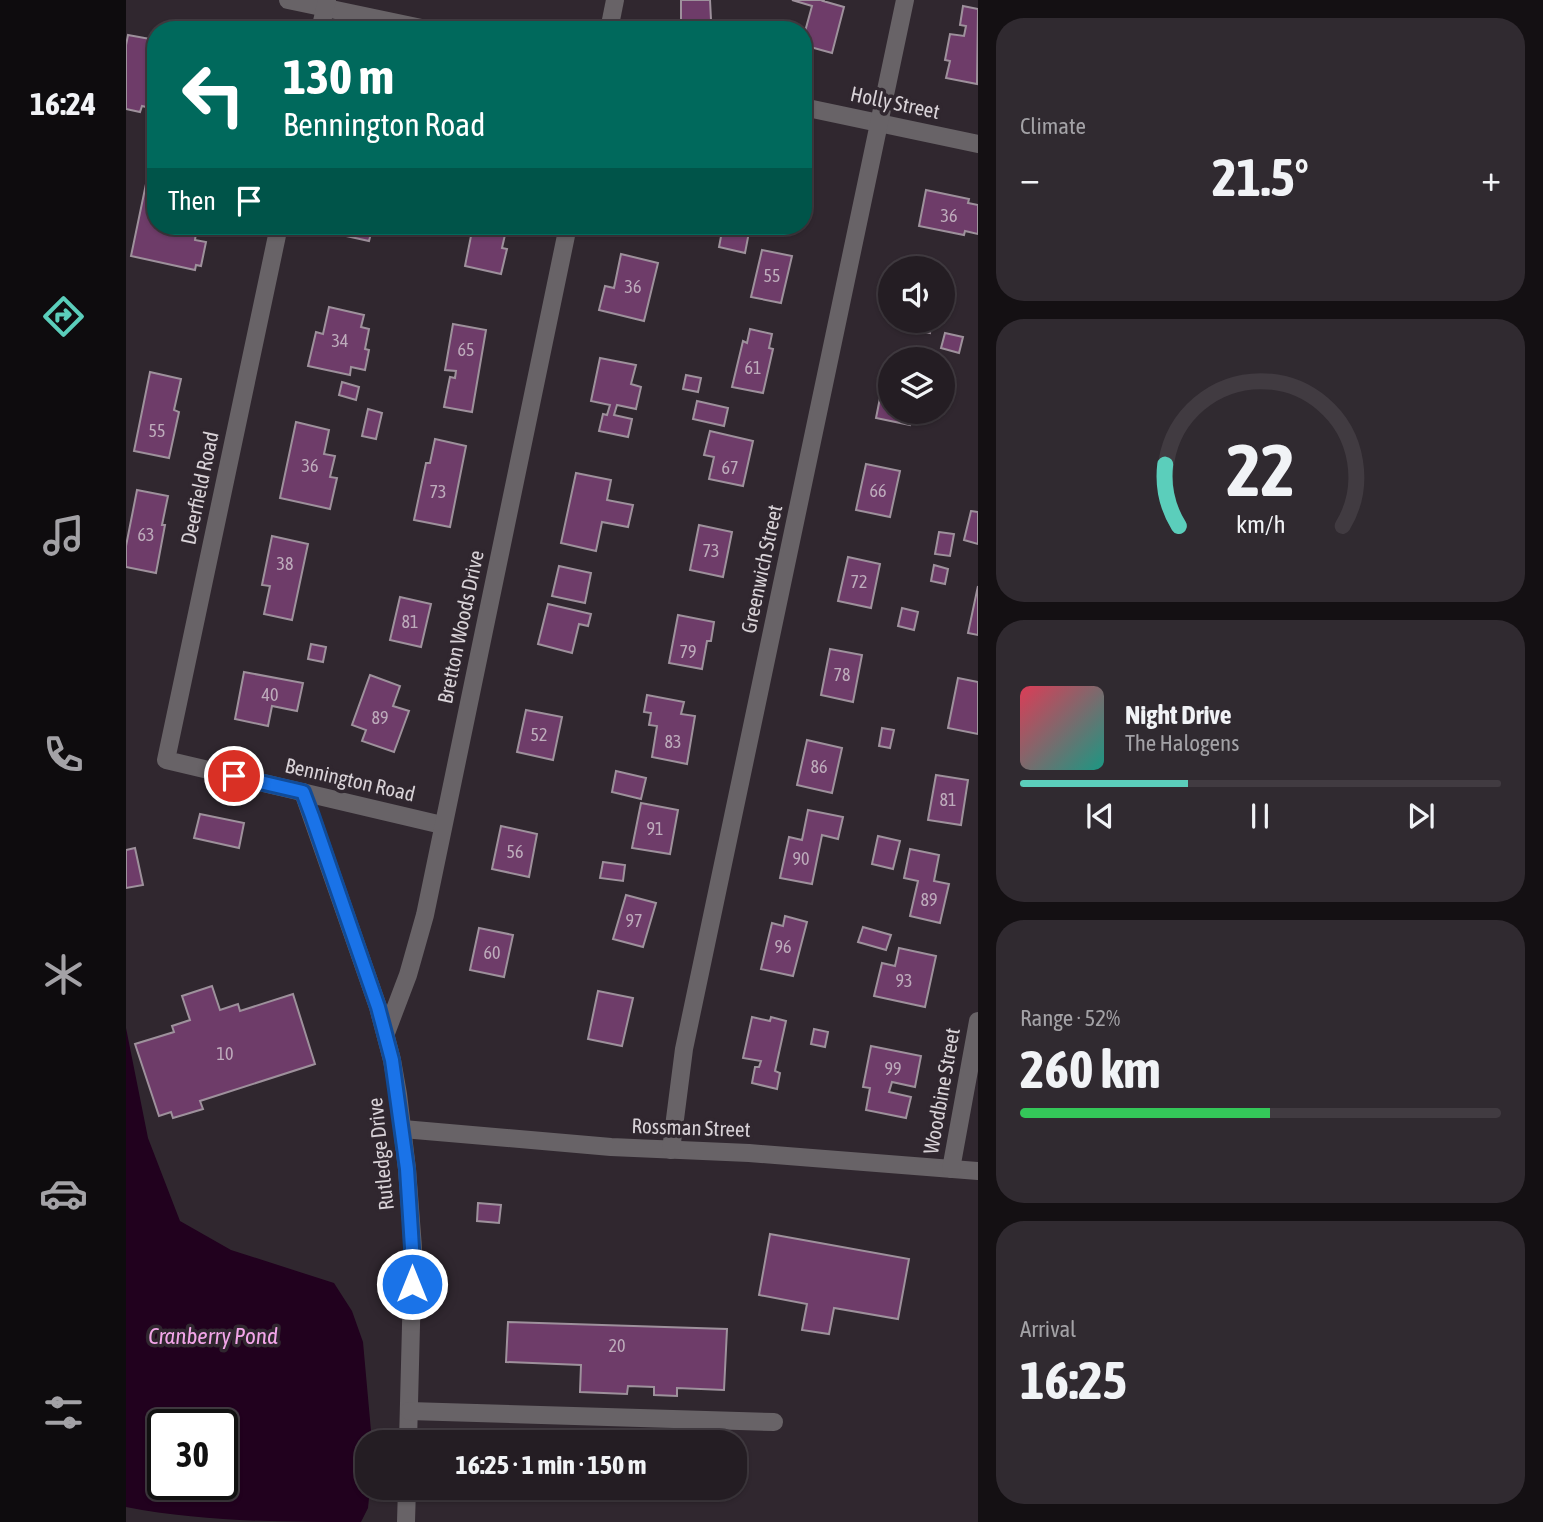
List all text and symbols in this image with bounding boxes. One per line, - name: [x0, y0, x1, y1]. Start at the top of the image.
- text: 130 m: [283, 48, 394, 104]
- icon: left: [168, 49, 259, 140]
- street label: Holly Street: [848, 81, 942, 123]
- text: 16:24: [30, 85, 96, 122]
- text: Bennington Road: [283, 106, 485, 143]
- text: Climate: [1020, 113, 1086, 139]
- text: 21.5°: [1212, 147, 1309, 207]
- text: −: [1020, 156, 1040, 199]
- text: +: [1481, 156, 1501, 199]
- icon: arrive: [230, 182, 268, 220]
- text: Then: [168, 186, 216, 216]
- house number: 36: [941, 205, 957, 226]
- map controls: [878, 256, 955, 424]
- button: sound: [878, 256, 955, 333]
- house number: 55: [764, 265, 780, 286]
- house number: 36: [625, 276, 641, 297]
- icon: directions: [39, 292, 88, 341]
- house number: 34: [332, 330, 348, 351]
- house number: 65: [458, 339, 474, 360]
- button: layers: [878, 347, 955, 424]
- house number: 61: [745, 357, 761, 378]
- house number: 55: [149, 420, 165, 441]
- street label: Deerfield Road: [175, 429, 223, 547]
- text: 22: [1226, 429, 1295, 512]
- house number: 36: [302, 455, 318, 476]
- house number: 67: [722, 457, 738, 478]
- house number: 66: [870, 480, 886, 501]
- house number: 73: [430, 481, 446, 502]
- street label: Greenwich Street: [736, 502, 786, 635]
- text: km/h: [1236, 510, 1285, 538]
- icon: music: [39, 511, 88, 560]
- house number: 63: [138, 524, 154, 545]
- house number: 73: [703, 540, 719, 561]
- street label: Bretton Woods Drive: [432, 548, 488, 706]
- house number: 38: [277, 553, 293, 574]
- house number: 72: [851, 571, 867, 592]
- house number: 81: [402, 611, 418, 632]
- house number: 79: [680, 641, 696, 662]
- house number: 78: [834, 664, 850, 685]
- house number: 40: [262, 684, 278, 705]
- text: Night Drive: [1125, 700, 1232, 730]
- house number: 89: [372, 707, 388, 728]
- house number: 52: [531, 724, 547, 745]
- icon: phone: [39, 730, 88, 779]
- text: The Halogens: [1125, 730, 1239, 756]
- house number: 83: [665, 731, 681, 752]
- pin: [204, 746, 264, 806]
- street label: Bennington Road: [283, 752, 418, 806]
- house number: 86: [811, 756, 827, 777]
- icon: arrive: [215, 757, 253, 795]
- house number: 81: [940, 789, 956, 810]
- icon: previous: [1081, 797, 1119, 835]
- icon: pause: [1241, 797, 1279, 835]
- icon: next: [1402, 797, 1440, 835]
- house number: 91: [647, 818, 663, 839]
- house number: 56: [507, 841, 523, 862]
- house number: 90: [793, 848, 809, 869]
- house number: 89: [921, 889, 937, 910]
- house number: 97: [626, 910, 642, 931]
- house number: 96: [775, 936, 791, 957]
- house number: 60: [484, 942, 500, 963]
- icon: climate: [39, 950, 88, 999]
- house number: 93: [896, 970, 912, 991]
- text: Range · 52%: [1020, 1005, 1120, 1031]
- street label: Woodbine Street: [918, 1026, 964, 1156]
- text: 260 km: [1020, 1039, 1161, 1099]
- house number: 10: [217, 1043, 233, 1064]
- house number: 99: [885, 1058, 901, 1079]
- street label: Rutledge Drive: [362, 1097, 398, 1212]
- street label: Rossman Street: [631, 1113, 751, 1141]
- icon: car: [39, 1169, 88, 1218]
- position arrow: [375, 1247, 449, 1321]
- text: Arrival: [1020, 1316, 1076, 1342]
- water label: Cranberry Pond: [148, 1323, 278, 1349]
- house number: 20: [609, 1335, 625, 1356]
- text: 16:25: [1020, 1350, 1127, 1410]
- icon: filters: [39, 1388, 88, 1437]
- speed limit sign: 30: [147, 1409, 238, 1500]
- text: 16:25 · 1 min · 150 m: [456, 1450, 646, 1480]

